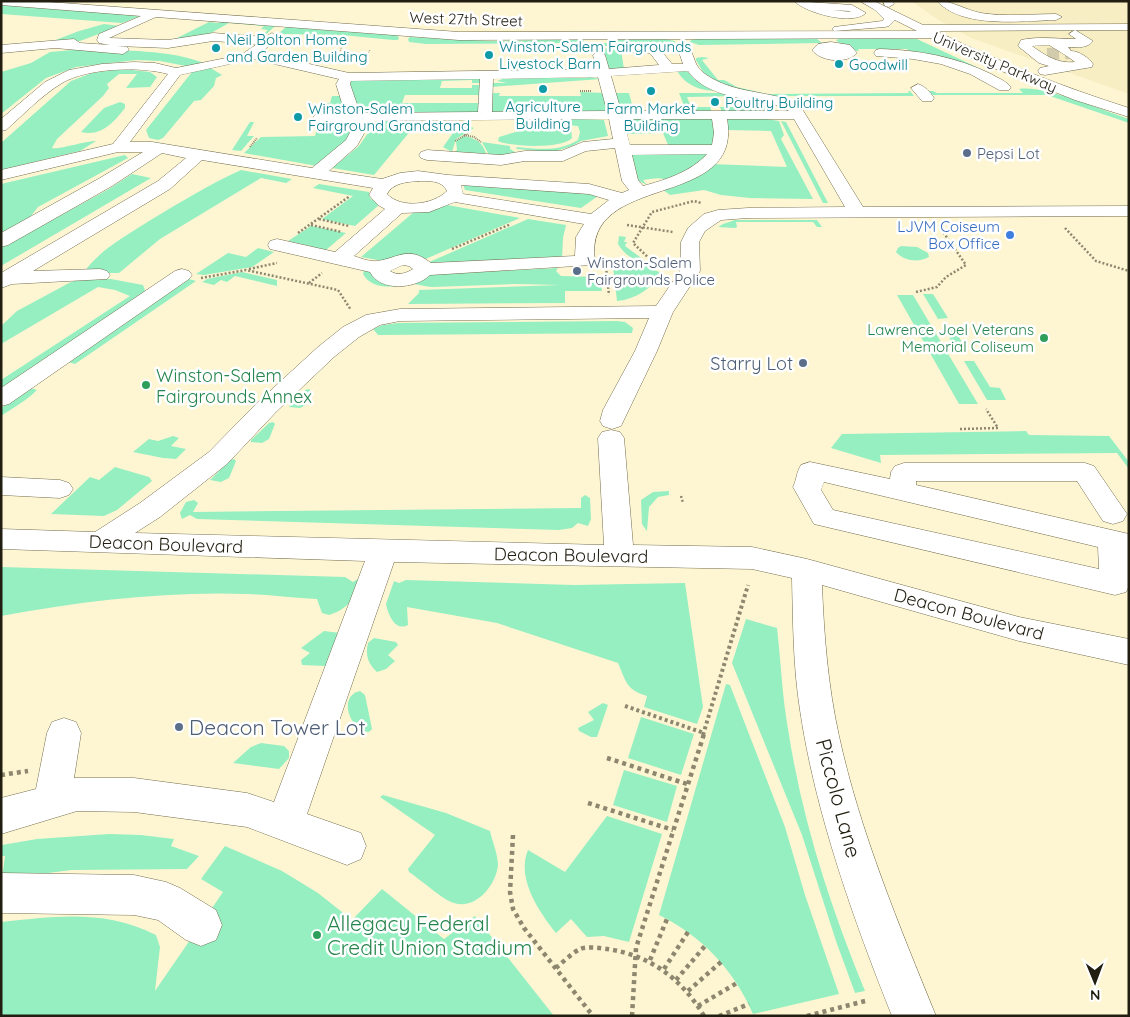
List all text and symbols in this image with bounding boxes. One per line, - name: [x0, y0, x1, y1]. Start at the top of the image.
- street label: West 27th Street: [409, 8, 523, 30]
- street label: University Parkway: [930, 27, 1060, 97]
- place label: Neil Bolton Home and Garden Building: [226, 30, 368, 66]
- place label: Winston-Salem Fairgrounds Livestock Barn: [499, 37, 691, 73]
- marker: Neil Bolton Home and Garden Building: [210, 42, 222, 54]
- marker: Winston-Salem Fairgrounds Livestock Barn: [483, 49, 495, 61]
- place label: Goodwill: [849, 55, 908, 74]
- marker: Goodwill: [833, 58, 845, 70]
- marker: Agriculture Building: [537, 83, 549, 95]
- marker: Farm Market Building: [645, 85, 657, 97]
- place label: Poultry Building: [725, 93, 833, 112]
- marker: Poultry Building: [709, 96, 721, 108]
- place label: Agriculture Building: [505, 97, 581, 133]
- place label: Winston-Salem Fairground Grandstand: [308, 99, 470, 135]
- place label: Farm Market Building: [606, 99, 696, 135]
- marker: Winston-Salem Fairground Grandstand: [292, 111, 304, 123]
- place label: Pepsi Lot: [977, 144, 1040, 163]
- marker: Pepsi Lot: [961, 147, 973, 159]
- place label: LJVM Coiseum Box Office: [897, 217, 1000, 253]
- marker: LJVM Coiseum Box Office: [1004, 229, 1016, 241]
- place label: Winston-Salem Fairgrounds Police: [587, 253, 715, 289]
- marker: Winston-Salem Fairgrounds Police: [571, 265, 583, 277]
- place label: Lawrence Joel Veterans Memorial Coliseum: [867, 320, 1034, 356]
- marker: Lawrence Joel Veterans Memorial Coliseum: [1038, 332, 1050, 344]
- place label: Starry Lot: [710, 352, 793, 375]
- marker: Starry Lot: [797, 357, 809, 369]
- place label: Winston-Salem Fairgrounds Annex: [156, 364, 312, 408]
- marker: Winston-Salem Fairgrounds Annex: [140, 379, 152, 391]
- street label: Deacon Boulevard: [88, 530, 244, 558]
- street label: Deacon Boulevard: [494, 542, 648, 568]
- street label: Deacon Boulevard: [891, 583, 1047, 645]
- place label: Deacon Tower Lot: [189, 714, 366, 740]
- marker: Deacon Tower Lot: [173, 721, 185, 733]
- street label: Piccolo Lane: [811, 736, 867, 860]
- place label: Allegacy Federal Credit Union Stadium: [327, 910, 532, 960]
- marker: Allegacy Federal Credit Union Stadium: [311, 929, 323, 941]
- north arrow: [1070, 957, 1120, 1007]
- text: N: [1090, 986, 1101, 1004]

